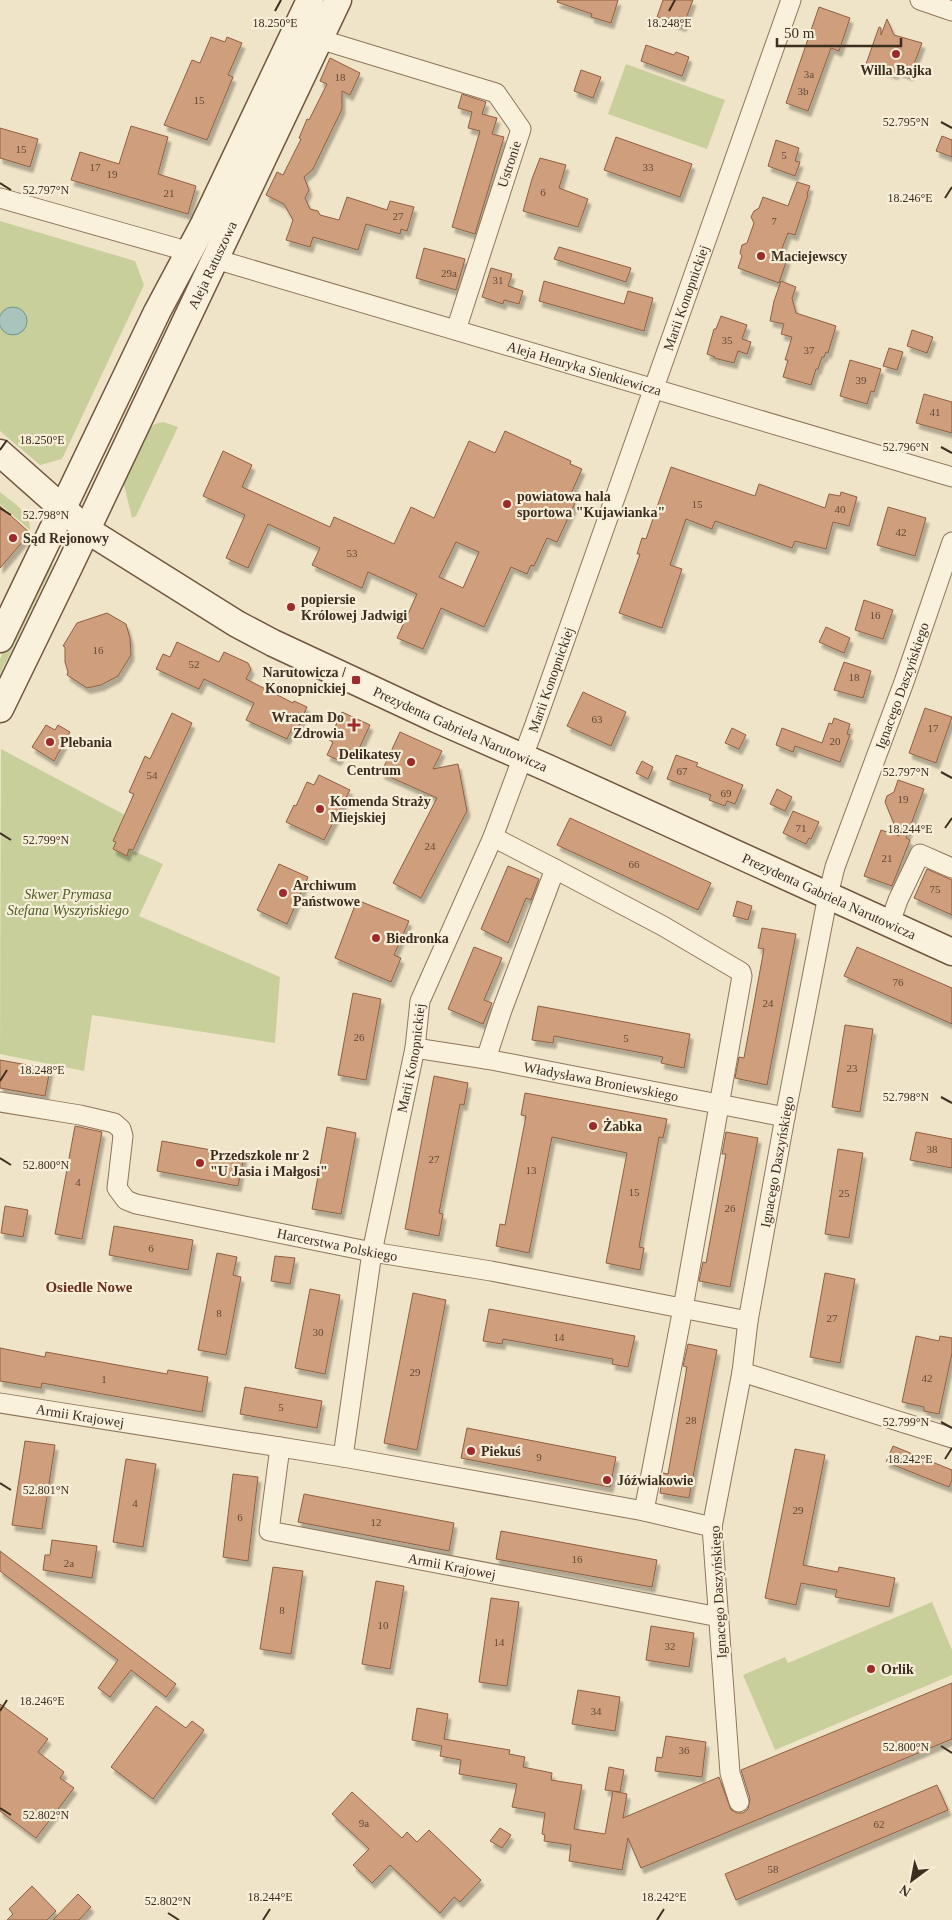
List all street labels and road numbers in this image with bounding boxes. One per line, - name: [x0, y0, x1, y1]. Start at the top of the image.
- street label: Ustronie: [495, 139, 524, 189]
- street label: Aleja Ratuszowa: [185, 218, 240, 312]
- street label: Marii Konopnickiej: [661, 243, 712, 353]
- street label: Aleja Henryka Sienkiewicza: [505, 339, 664, 399]
- street label: Ignacego Daszyńskiego: [873, 620, 932, 751]
- street label: Marii Konopnickiej: [526, 625, 577, 734]
- street label: Prezydenta Gabriela Narutowicza: [371, 684, 550, 775]
- street label: Prezydenta Gabriela Narutowicza: [740, 851, 919, 943]
- street label: Marii Konopnickiej: [395, 1003, 428, 1114]
- street label: Władysława Broniewskiego: [522, 1059, 680, 1104]
- street label: Ignacego Daszyńskiego: [758, 1095, 797, 1229]
- street label: Harcerstwa Polskiego: [276, 1226, 399, 1264]
- street label: Armii Krajowej: [35, 1402, 125, 1430]
- street label: Ignacego Daszyńskiego: [708, 1525, 729, 1659]
- street label: Armii Krajowej: [407, 1551, 497, 1582]

